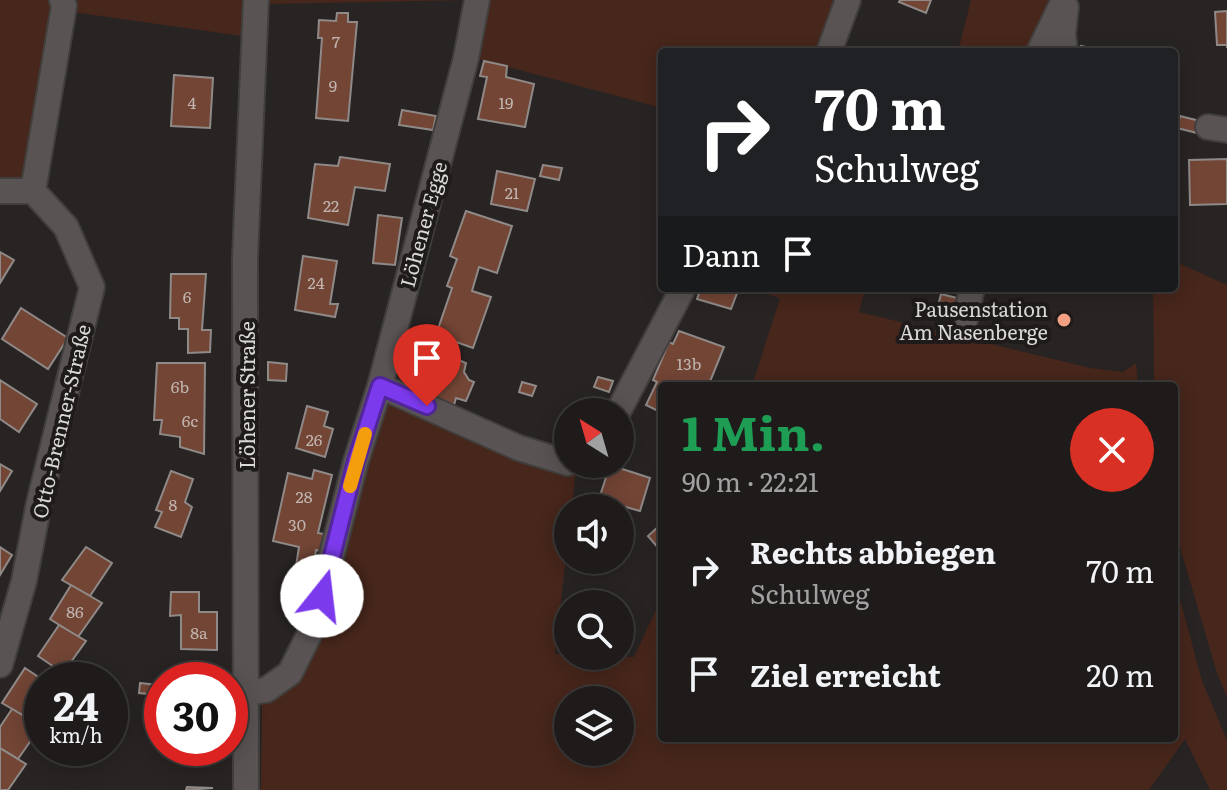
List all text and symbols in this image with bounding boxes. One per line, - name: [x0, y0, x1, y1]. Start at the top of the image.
- house number: 7: [332, 29, 340, 53]
- text: 70 m: [814, 64, 946, 147]
- house number: 9: [329, 73, 337, 97]
- icon: right: [682, 80, 786, 184]
- house number: 4: [188, 90, 197, 114]
- house number: 19: [499, 90, 513, 114]
- text: Schulweg: [814, 140, 980, 193]
- street label: Löhener Egge: [391, 158, 453, 290]
- house number: 21: [505, 180, 520, 204]
- house number: 22: [323, 193, 339, 217]
- text: Dann: [682, 232, 760, 276]
- icon: arrive: [776, 232, 820, 276]
- house number: 24: [308, 270, 325, 294]
- house number: 6: [183, 284, 192, 308]
- place label: Pausenstation Am Nasenberge: [899, 293, 1048, 346]
- marker: Pausenstation Am Nasenberge: [1055, 311, 1073, 329]
- street label: Otto-Brenner-Straße: [23, 321, 97, 521]
- street label: Löhener Straße: [231, 321, 261, 469]
- pin: [393, 324, 461, 406]
- icon: arrive: [405, 336, 449, 380]
- house number: 13b: [677, 351, 701, 375]
- house number: 6b: [171, 374, 189, 398]
- text: 1 Min.: [682, 395, 825, 466]
- north arrow: [554, 398, 634, 478]
- map controls: [554, 398, 634, 766]
- house number: 6c: [182, 408, 198, 432]
- button: close: [1070, 408, 1154, 492]
- house number: 26: [306, 427, 323, 451]
- text: 90 m · 22:21: [682, 461, 819, 500]
- house number: 28: [296, 484, 313, 508]
- house number: 8: [169, 492, 178, 516]
- button: sound: [554, 494, 634, 574]
- house number: 30: [288, 512, 306, 536]
- text: Rechts abbiegen: [750, 529, 996, 573]
- icon: right: [682, 548, 726, 592]
- text: 70 m: [1086, 548, 1154, 592]
- position arrow: [280, 554, 364, 638]
- text: Schulweg: [750, 573, 870, 612]
- button: search: [554, 590, 634, 670]
- house number: 86: [66, 599, 84, 623]
- house number: 8a: [190, 620, 208, 644]
- icon: arrive: [682, 652, 726, 696]
- text: Ziel erreicht: [750, 652, 941, 696]
- text: 20 m: [1086, 652, 1154, 696]
- speed limit sign: 30: [144, 662, 248, 766]
- text: 24: [53, 674, 99, 733]
- button: layers: [554, 686, 634, 766]
- text: km/h: [49, 719, 103, 749]

